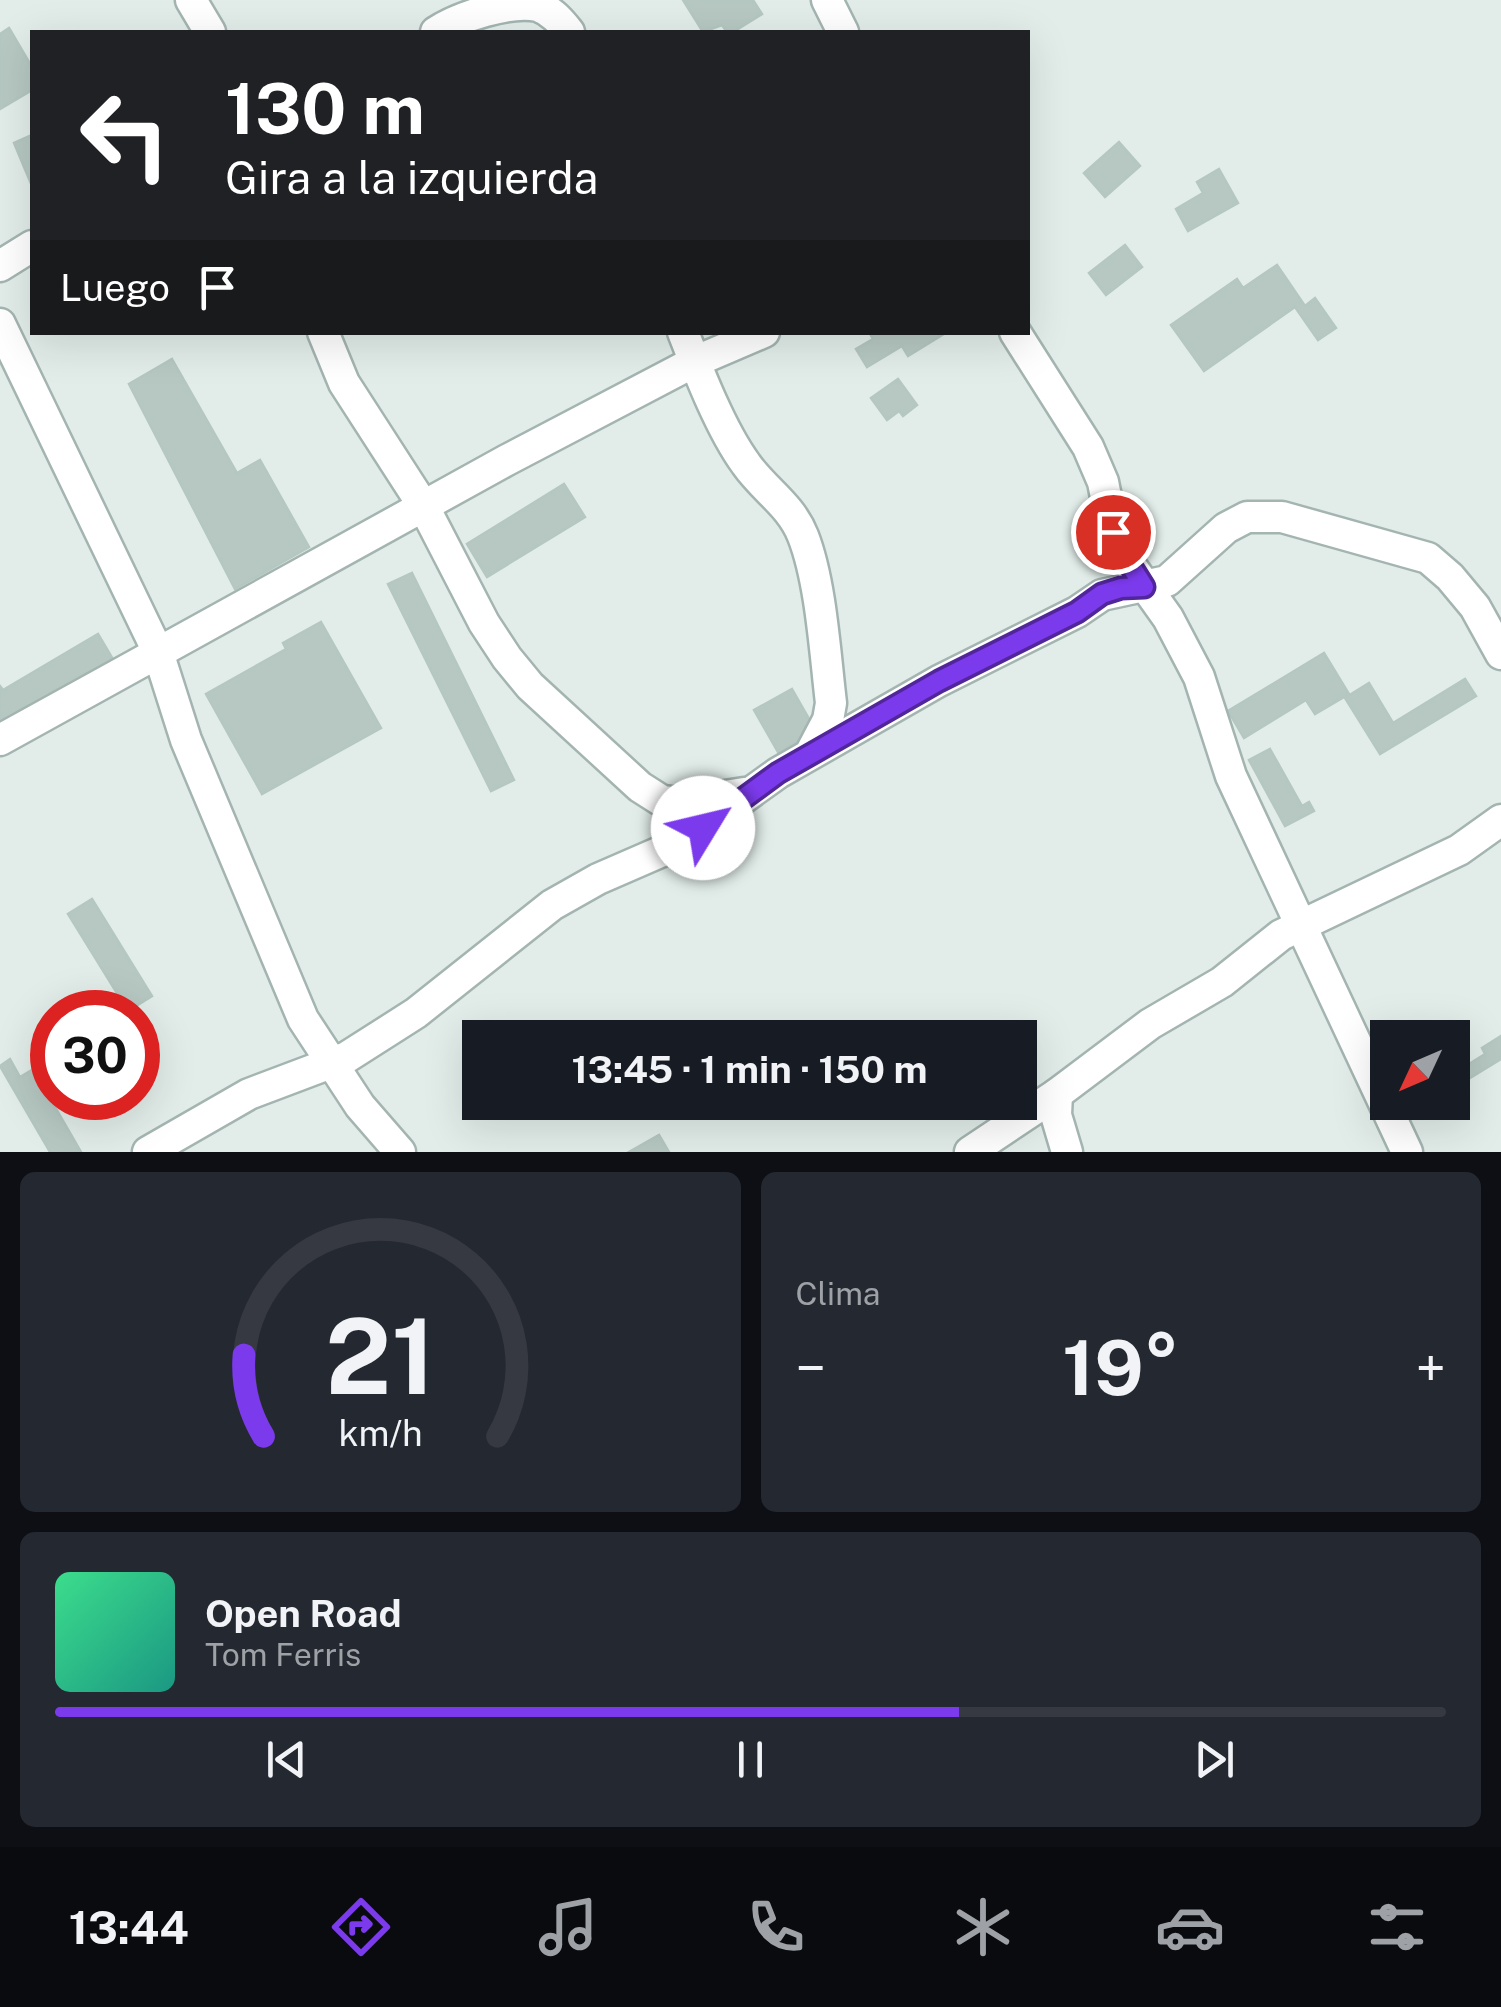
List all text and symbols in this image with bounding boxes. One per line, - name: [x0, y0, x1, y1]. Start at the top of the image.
- text: 130 m: [225, 67, 425, 150]
- icon: left: [60, 70, 190, 200]
- text: Gira a la izquierda: [225, 151, 598, 204]
- icon: arrive: [190, 260, 245, 315]
- text: Luego: [60, 265, 170, 310]
- pin: [1071, 490, 1156, 575]
- icon: arrive: [1086, 505, 1141, 560]
- position arrow: [651, 776, 755, 880]
- speed limit sign: 30: [30, 990, 160, 1120]
- north arrow: [1370, 1020, 1470, 1120]
- map controls: [1370, 1020, 1470, 1120]
- text: 13:45 · 1 min · 150 m: [571, 1047, 928, 1092]
- text: Clima: [796, 1275, 881, 1312]
- text: 21: [325, 1295, 436, 1417]
- text: 19°: [1062, 1324, 1179, 1412]
- text: −: [796, 1336, 826, 1400]
- text: +: [1415, 1336, 1446, 1400]
- text: km/h: [338, 1412, 422, 1454]
- text: Open Road: [205, 1591, 402, 1636]
- text: Tom Ferris: [205, 1636, 361, 1673]
- icon: previous: [259, 1732, 314, 1787]
- icon: pause: [723, 1732, 778, 1787]
- icon: next: [1187, 1732, 1242, 1787]
- icon: directions: [326, 1892, 396, 1962]
- icon: music: [533, 1892, 603, 1962]
- icon: phone: [741, 1892, 811, 1962]
- icon: climate: [948, 1892, 1018, 1962]
- icon: car: [1155, 1892, 1225, 1962]
- icon: filters: [1362, 1892, 1432, 1962]
- text: 13:44: [69, 1901, 189, 1954]

